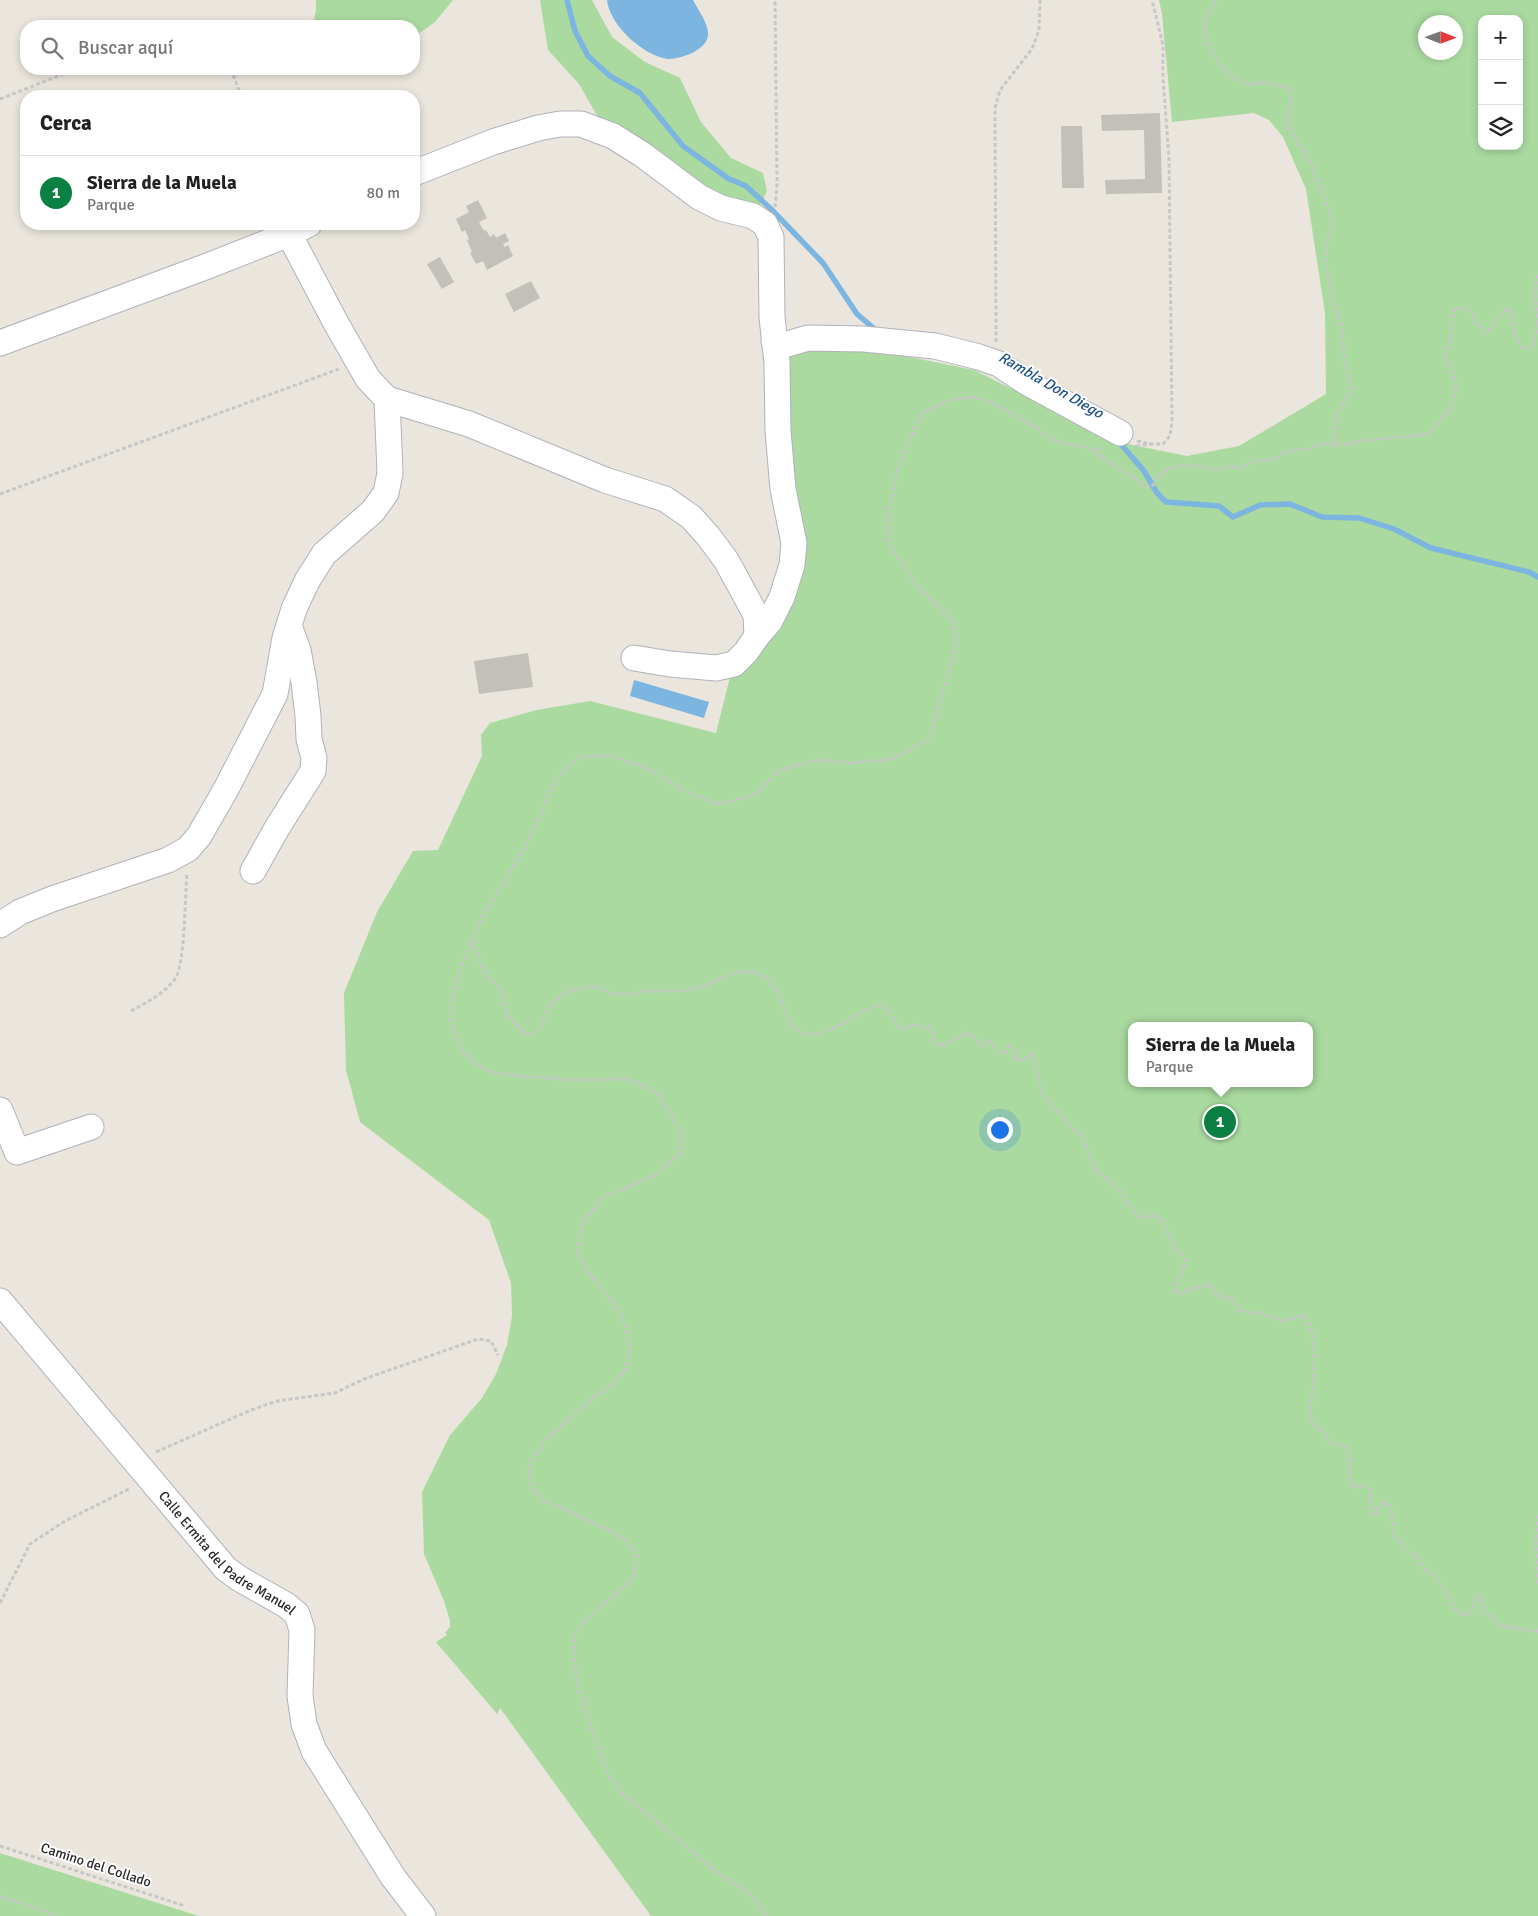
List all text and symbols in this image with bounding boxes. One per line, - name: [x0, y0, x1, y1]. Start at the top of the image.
- north arrow: [1418, 15, 1463, 60]
- map controls: [1478, 15, 1523, 150]
- button: +: [1478, 15, 1523, 60]
- search box: [20, 20, 420, 75]
- icon: search: [38, 34, 66, 62]
- text: Buscar aquí: [78, 36, 173, 60]
- button: −: [1478, 60, 1523, 105]
- button: layers: [1478, 105, 1523, 150]
- text: Cerca: [40, 110, 92, 136]
- text: Sierra de la Muela: [87, 171, 237, 195]
- text: 1: [52, 183, 60, 203]
- text: 80 m: [366, 183, 400, 203]
- text: Parque: [87, 195, 135, 215]
- water label: Rambla Don Diego: [996, 348, 1108, 423]
- popup: [1128, 1022, 1313, 1087]
- text: Sierra de la Muela: [1146, 1033, 1295, 1057]
- text: Parque: [1146, 1057, 1193, 1077]
- pin: 1: [1204, 1103, 1236, 1141]
- your location: [987, 1117, 1013, 1143]
- street label: Calle Ermita del Padre Manuel: [155, 1487, 299, 1618]
- street label: Camino del Collado: [38, 1839, 154, 1891]

